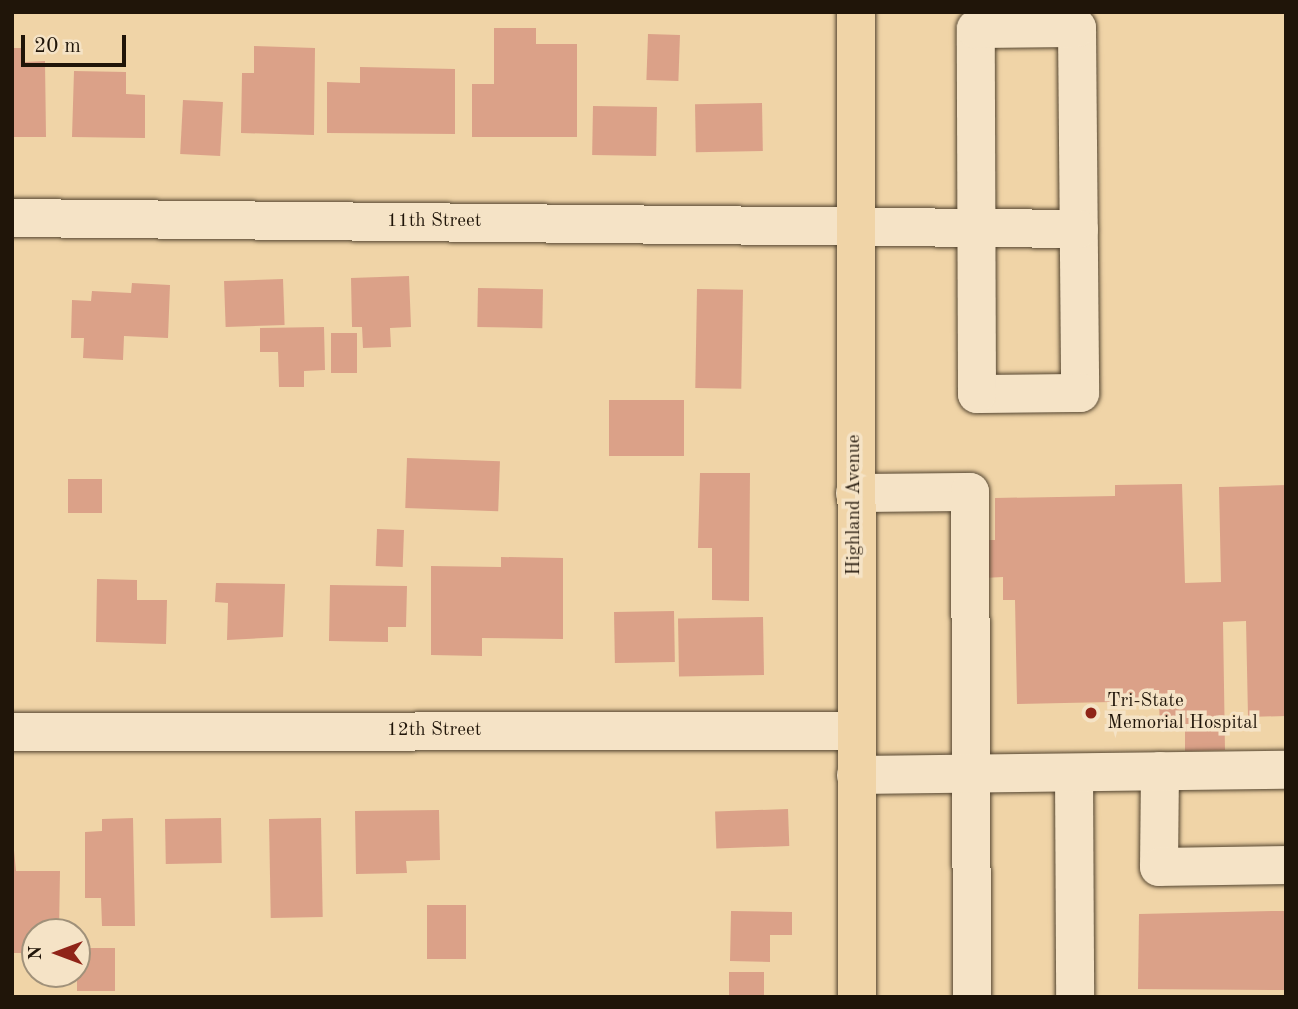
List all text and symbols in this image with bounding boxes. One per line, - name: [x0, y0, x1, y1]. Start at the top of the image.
- scale bar: [24, 21, 130, 65]
- text: 20 m: [34, 36, 81, 57]
- street label: 11th Street: [387, 211, 481, 233]
- street label: Highland Avenue: [844, 434, 866, 576]
- place label: Tri-State Memorial Hospital: [1107, 691, 1258, 735]
- marker: Tri-State Memorial Hospital: [1081, 703, 1101, 723]
- street label: 12th Street: [387, 720, 481, 742]
- north arrow: [21, 918, 91, 988]
- text: N: [27, 946, 46, 960]

